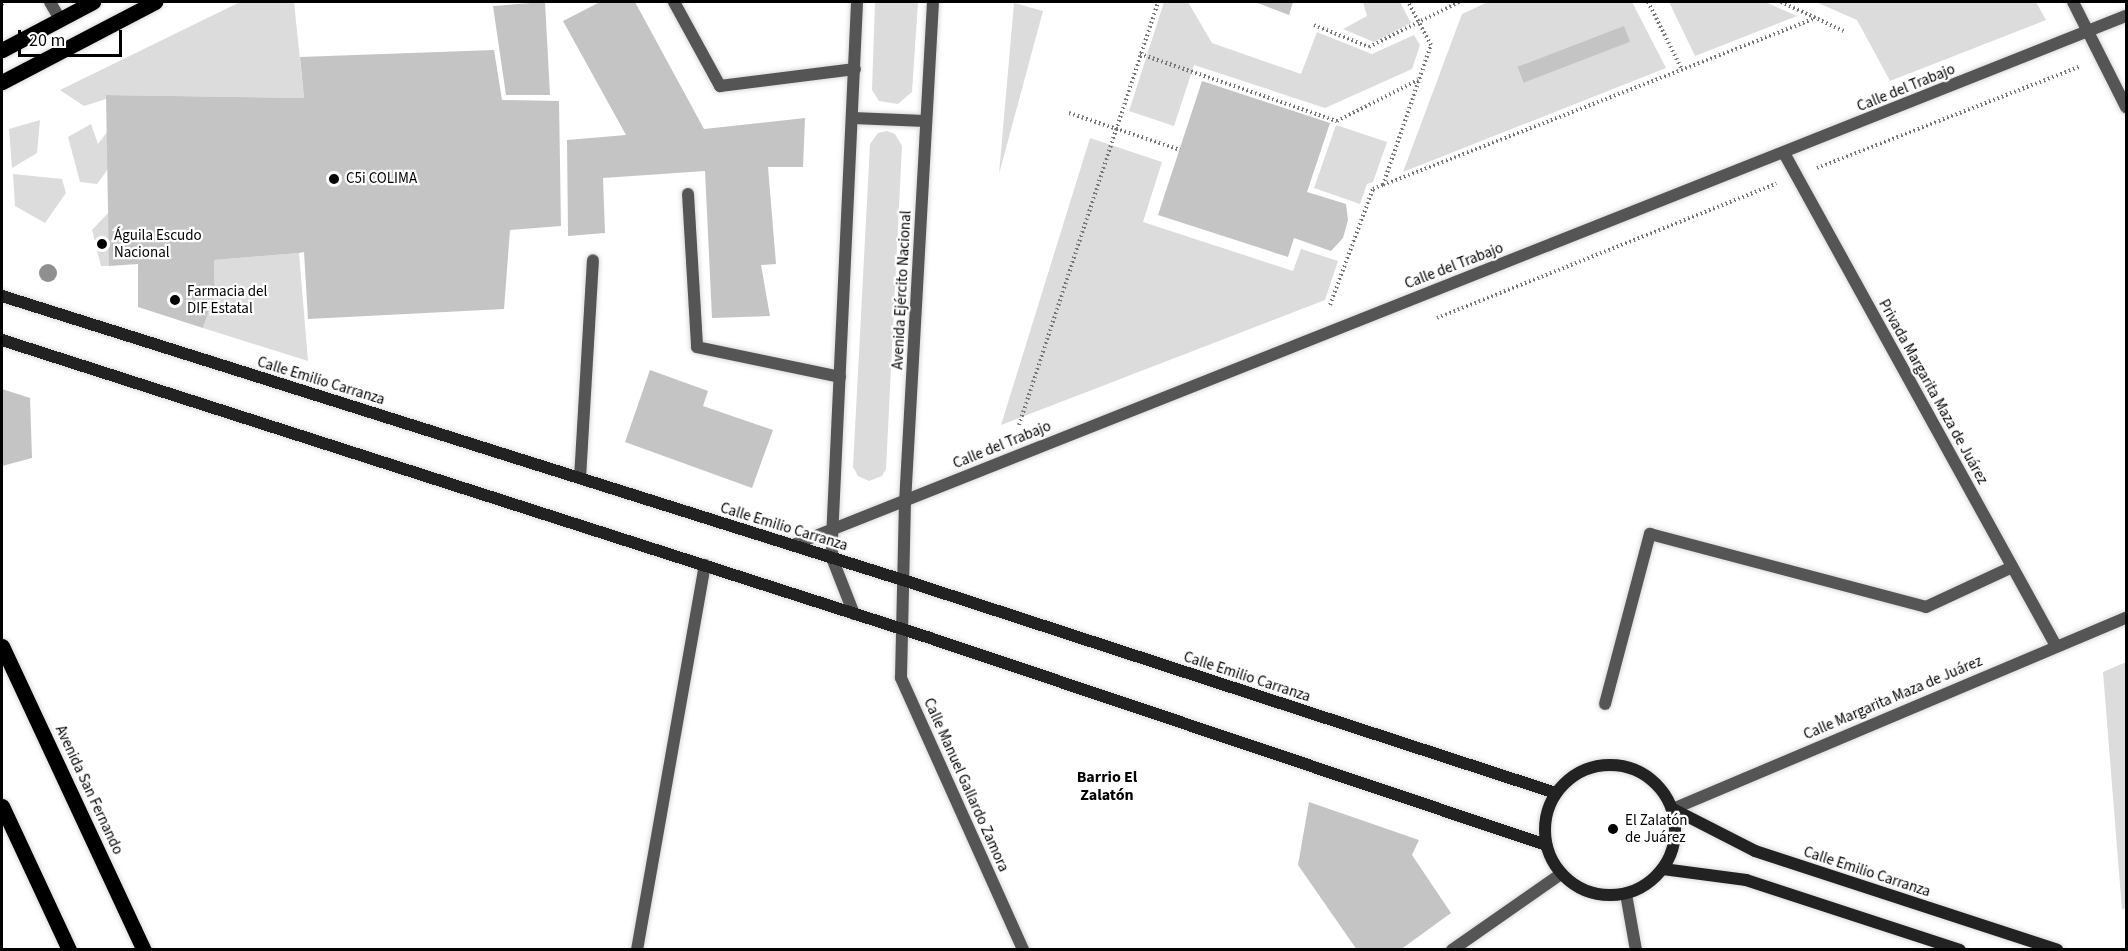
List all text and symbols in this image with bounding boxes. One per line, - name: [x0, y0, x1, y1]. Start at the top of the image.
- scale bar: [21, 18, 124, 56]
- text: 20 m: [29, 28, 65, 53]
- street label: Calle del Trabajo: [1854, 60, 1958, 116]
- place label: C5i COLIMA: [346, 170, 417, 188]
- marker: C5i COLIMA: [327, 172, 341, 186]
- street label: Avenida Ejército Nacional: [889, 210, 915, 370]
- place label: Águila Escudo Nacional: [114, 226, 202, 261]
- marker: Águila Escudo Nacional: [95, 237, 109, 251]
- street label: Calle del Trabajo: [1402, 239, 1506, 293]
- place label: Farmacia del DIF Estatal: [187, 282, 267, 317]
- marker: Farmacia del DIF Estatal: [168, 293, 182, 307]
- street label: Privada Margarita Maza de Juárez: [1875, 296, 1991, 488]
- street label: Calle Emilio Carranza: [255, 353, 387, 409]
- street label: Calle del Trabajo: [950, 417, 1054, 473]
- street label: Calle Emilio Carranza: [718, 499, 850, 555]
- street label: Calle Emilio Carranza: [1181, 648, 1313, 706]
- street label: Calle Margarita Maza de Juárez: [1801, 652, 1985, 744]
- street label: Calle Manuel Gallardo Zamora: [920, 695, 1012, 875]
- street label: Avenida San Fernando: [51, 723, 127, 857]
- district label: Barrio El Zalatón: [1077, 767, 1137, 805]
- place label: El Zalatón de Juárez: [1625, 811, 1688, 846]
- marker: El Zalatón de Juárez: [1606, 822, 1620, 836]
- street label: Calle Emilio Carranza: [1801, 843, 1933, 901]

